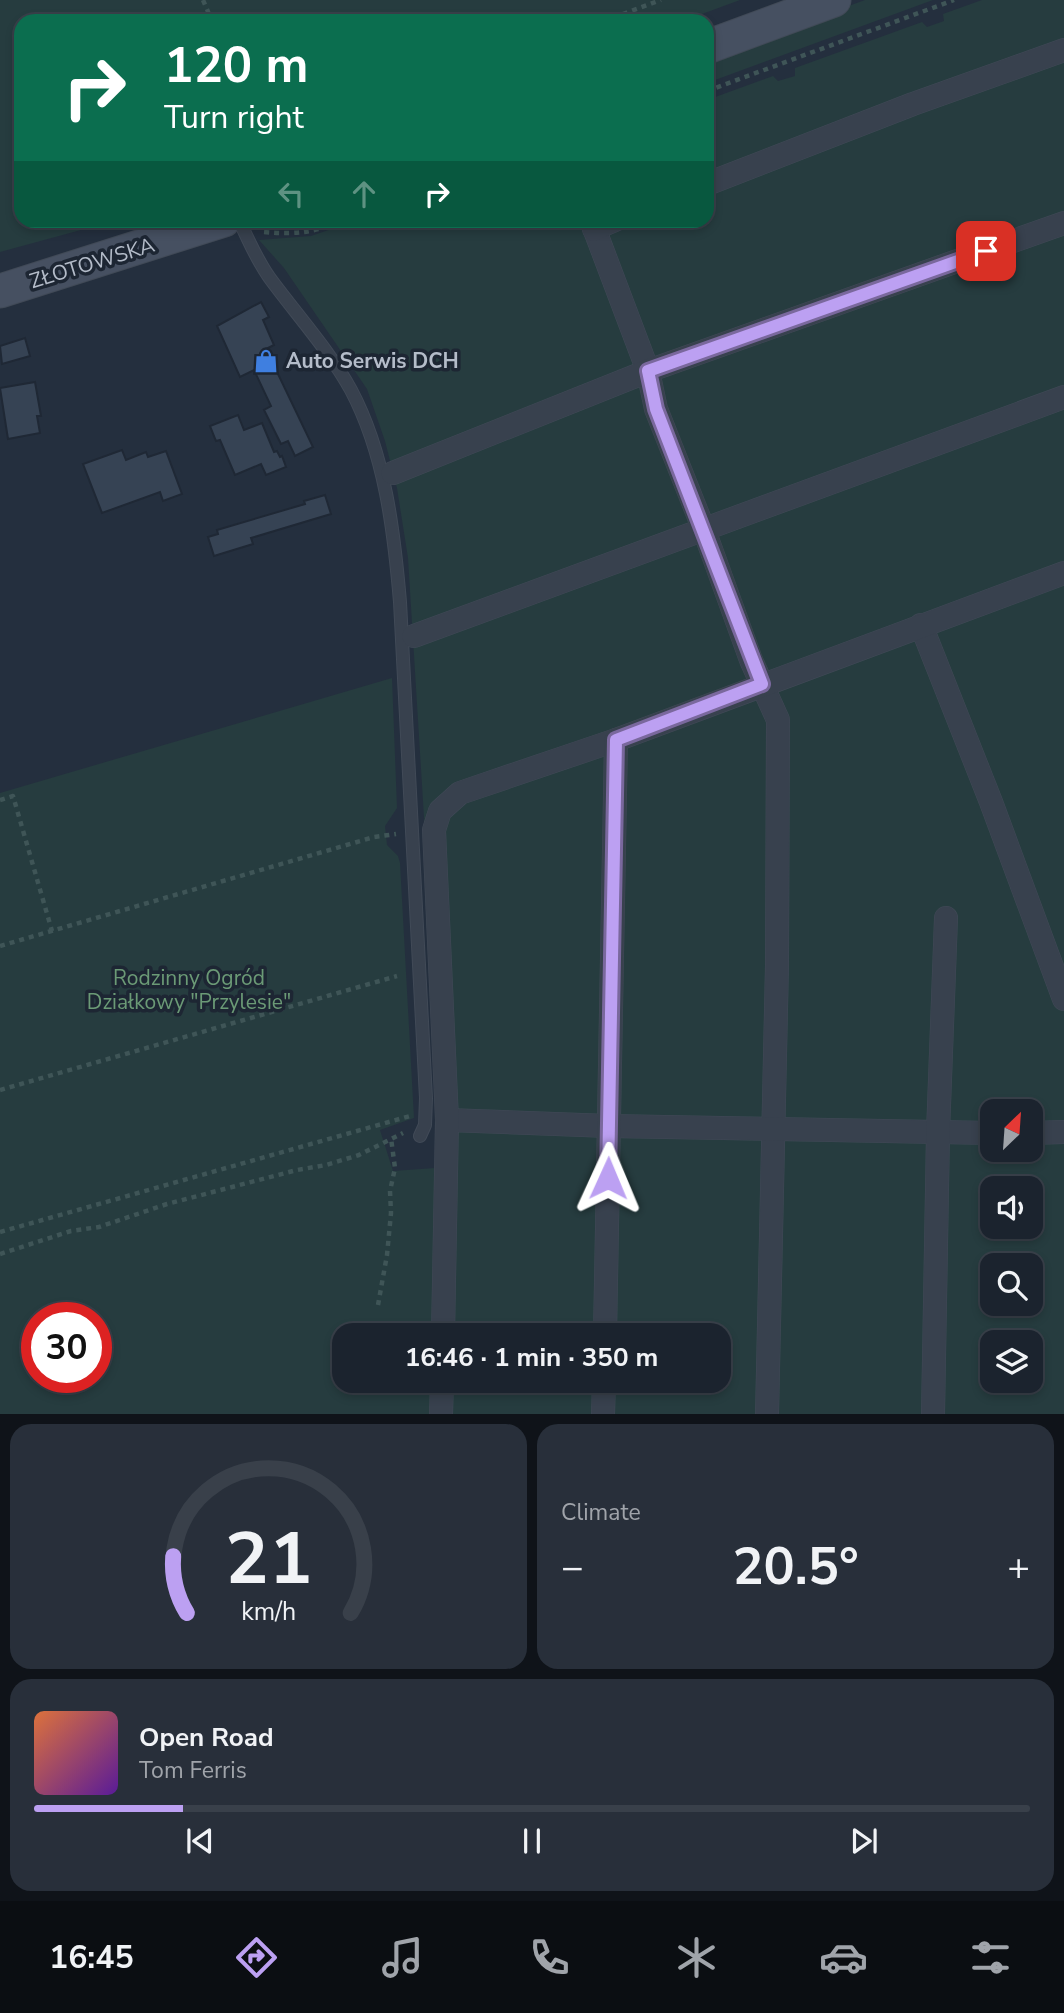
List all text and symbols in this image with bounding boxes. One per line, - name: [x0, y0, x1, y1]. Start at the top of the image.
- text: 120 m: [164, 32, 308, 99]
- icon: right: [49, 42, 140, 133]
- text: Turn right: [164, 96, 304, 139]
- icon: left: [272, 175, 310, 213]
- icon: ahead: [345, 175, 383, 213]
- icon: right: [418, 175, 456, 213]
- pin: [956, 221, 1016, 281]
- street label: ZŁOTOWSKA: [26, 231, 158, 295]
- icon: arrive: [967, 232, 1005, 270]
- shop icon: Auto Serwis DCH: [252, 347, 280, 375]
- place label: Auto Serwis DCH: [286, 347, 459, 375]
- park label: Rodzinny Ogród Działkowy "Przylesie": [87, 964, 291, 1016]
- north arrow: [980, 1099, 1043, 1162]
- map controls: [980, 1099, 1043, 1393]
- position arrow: [571, 1141, 645, 1215]
- button: sound: [980, 1176, 1043, 1239]
- button: search: [980, 1253, 1043, 1316]
- speed limit sign: 30: [21, 1302, 112, 1393]
- button: layers: [980, 1330, 1043, 1393]
- text: 16:46 · 1 min · 350 m: [405, 1340, 658, 1375]
- text: Climate: [561, 1497, 641, 1528]
- text: 21: [225, 1509, 312, 1609]
- text: 20.5°: [732, 1531, 859, 1602]
- text: −: [561, 1542, 584, 1593]
- text: +: [1007, 1542, 1030, 1593]
- text: km/h: [241, 1594, 296, 1628]
- text: Open Road: [139, 1720, 274, 1755]
- text: Tom Ferris: [139, 1755, 247, 1786]
- icon: previous: [181, 1822, 219, 1860]
- icon: pause: [513, 1822, 551, 1860]
- icon: next: [845, 1822, 883, 1860]
- icon: directions: [232, 1933, 281, 1982]
- icon: music: [378, 1933, 427, 1982]
- icon: phone: [525, 1933, 574, 1982]
- icon: climate: [672, 1933, 721, 1982]
- icon: car: [819, 1933, 868, 1982]
- icon: filters: [966, 1933, 1015, 1982]
- text: 16:45: [49, 1936, 134, 1979]

